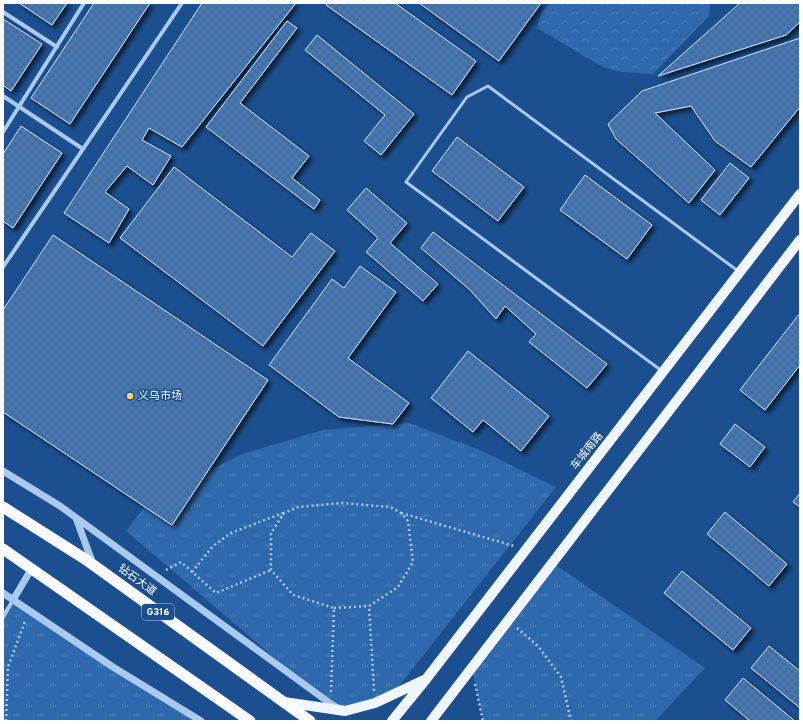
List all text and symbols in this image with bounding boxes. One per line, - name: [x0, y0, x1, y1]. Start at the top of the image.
- place label: 义乌市场: [138, 389, 182, 403]
- marker: 义乌市场: [125, 391, 135, 401]
- street label: 车城南路: [568, 429, 606, 473]
- street label: 钻石大道: [115, 561, 159, 599]
- road number: G316: [142, 604, 174, 620]

